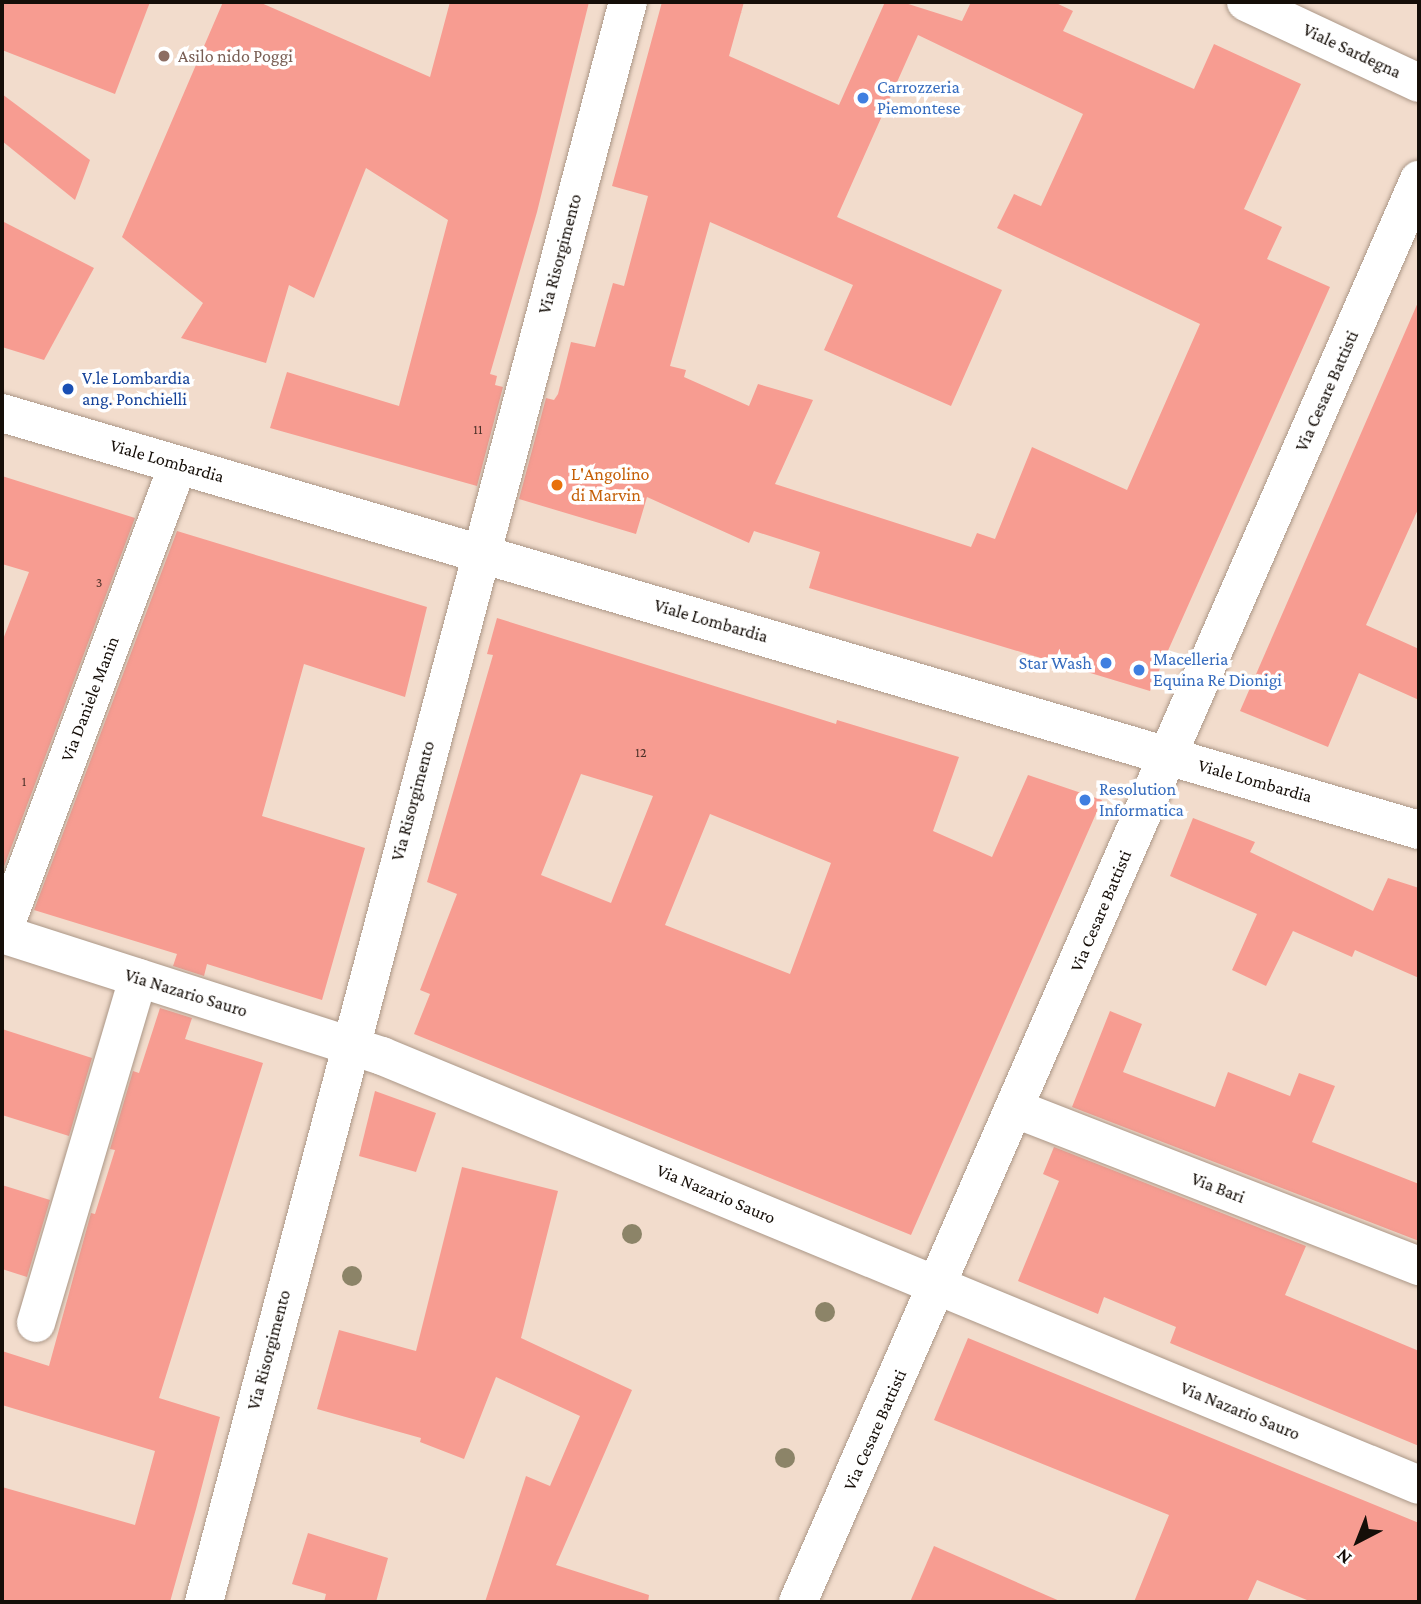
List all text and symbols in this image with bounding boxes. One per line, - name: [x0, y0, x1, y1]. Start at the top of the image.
- street label: Viale Sardegna: [1299, 19, 1405, 83]
- place label: Asilo nido Poggi: [178, 45, 293, 67]
- marker: Asilo nido Poggi: [156, 48, 172, 64]
- place label: Carrozzeria Piemontese: [877, 77, 960, 119]
- marker: Carrozzeria Piemontese: [855, 90, 871, 106]
- street label: Via Risorgimento: [534, 192, 586, 316]
- street label: Via Cesare Battisti: [1291, 327, 1363, 455]
- place label: V.le Lombardia ang. Ponchielli: [82, 368, 190, 410]
- marker: V.le Lombardia ang. Ponchielli: [60, 381, 76, 397]
- house number: 11: [473, 421, 483, 437]
- street label: Viale Lombardia: [108, 434, 226, 488]
- place label: L'Angolino di Marvin: [571, 464, 649, 506]
- marker: L'Angolino di Marvin: [549, 477, 565, 493]
- house number: 3: [96, 574, 102, 590]
- street label: Viale Lombardia: [652, 594, 770, 648]
- street label: Via Daniele Manin: [56, 633, 124, 765]
- place label: Macelleria Equina Re Dionigi: [1153, 649, 1282, 692]
- place label: Star Wash: [1019, 652, 1092, 674]
- marker: Star Wash: [1098, 655, 1114, 671]
- marker: Macelleria Equina Re Dionigi: [1131, 662, 1147, 678]
- street label: Via Risorgimento: [387, 739, 439, 863]
- house number: 12: [635, 744, 647, 760]
- street label: Viale Lombardia: [1196, 754, 1314, 808]
- house number: 1: [22, 773, 26, 789]
- place label: Resolution Informatica: [1099, 779, 1184, 822]
- marker: Resolution Informatica: [1077, 792, 1093, 808]
- street label: Via Cesare Battisti: [1066, 847, 1136, 975]
- street label: Via Nazario Sauro: [122, 964, 250, 1022]
- street label: Via Nazario Sauro: [653, 1159, 779, 1229]
- street label: Via Bari: [1188, 1168, 1248, 1208]
- street label: Via Risorgimento: [243, 1288, 295, 1412]
- street label: Via Cesare Battisti: [839, 1366, 911, 1494]
- street label: Via Nazario Sauro: [1177, 1377, 1303, 1445]
- north arrow: [1323, 1506, 1393, 1576]
- text: N: [1332, 1545, 1355, 1569]

